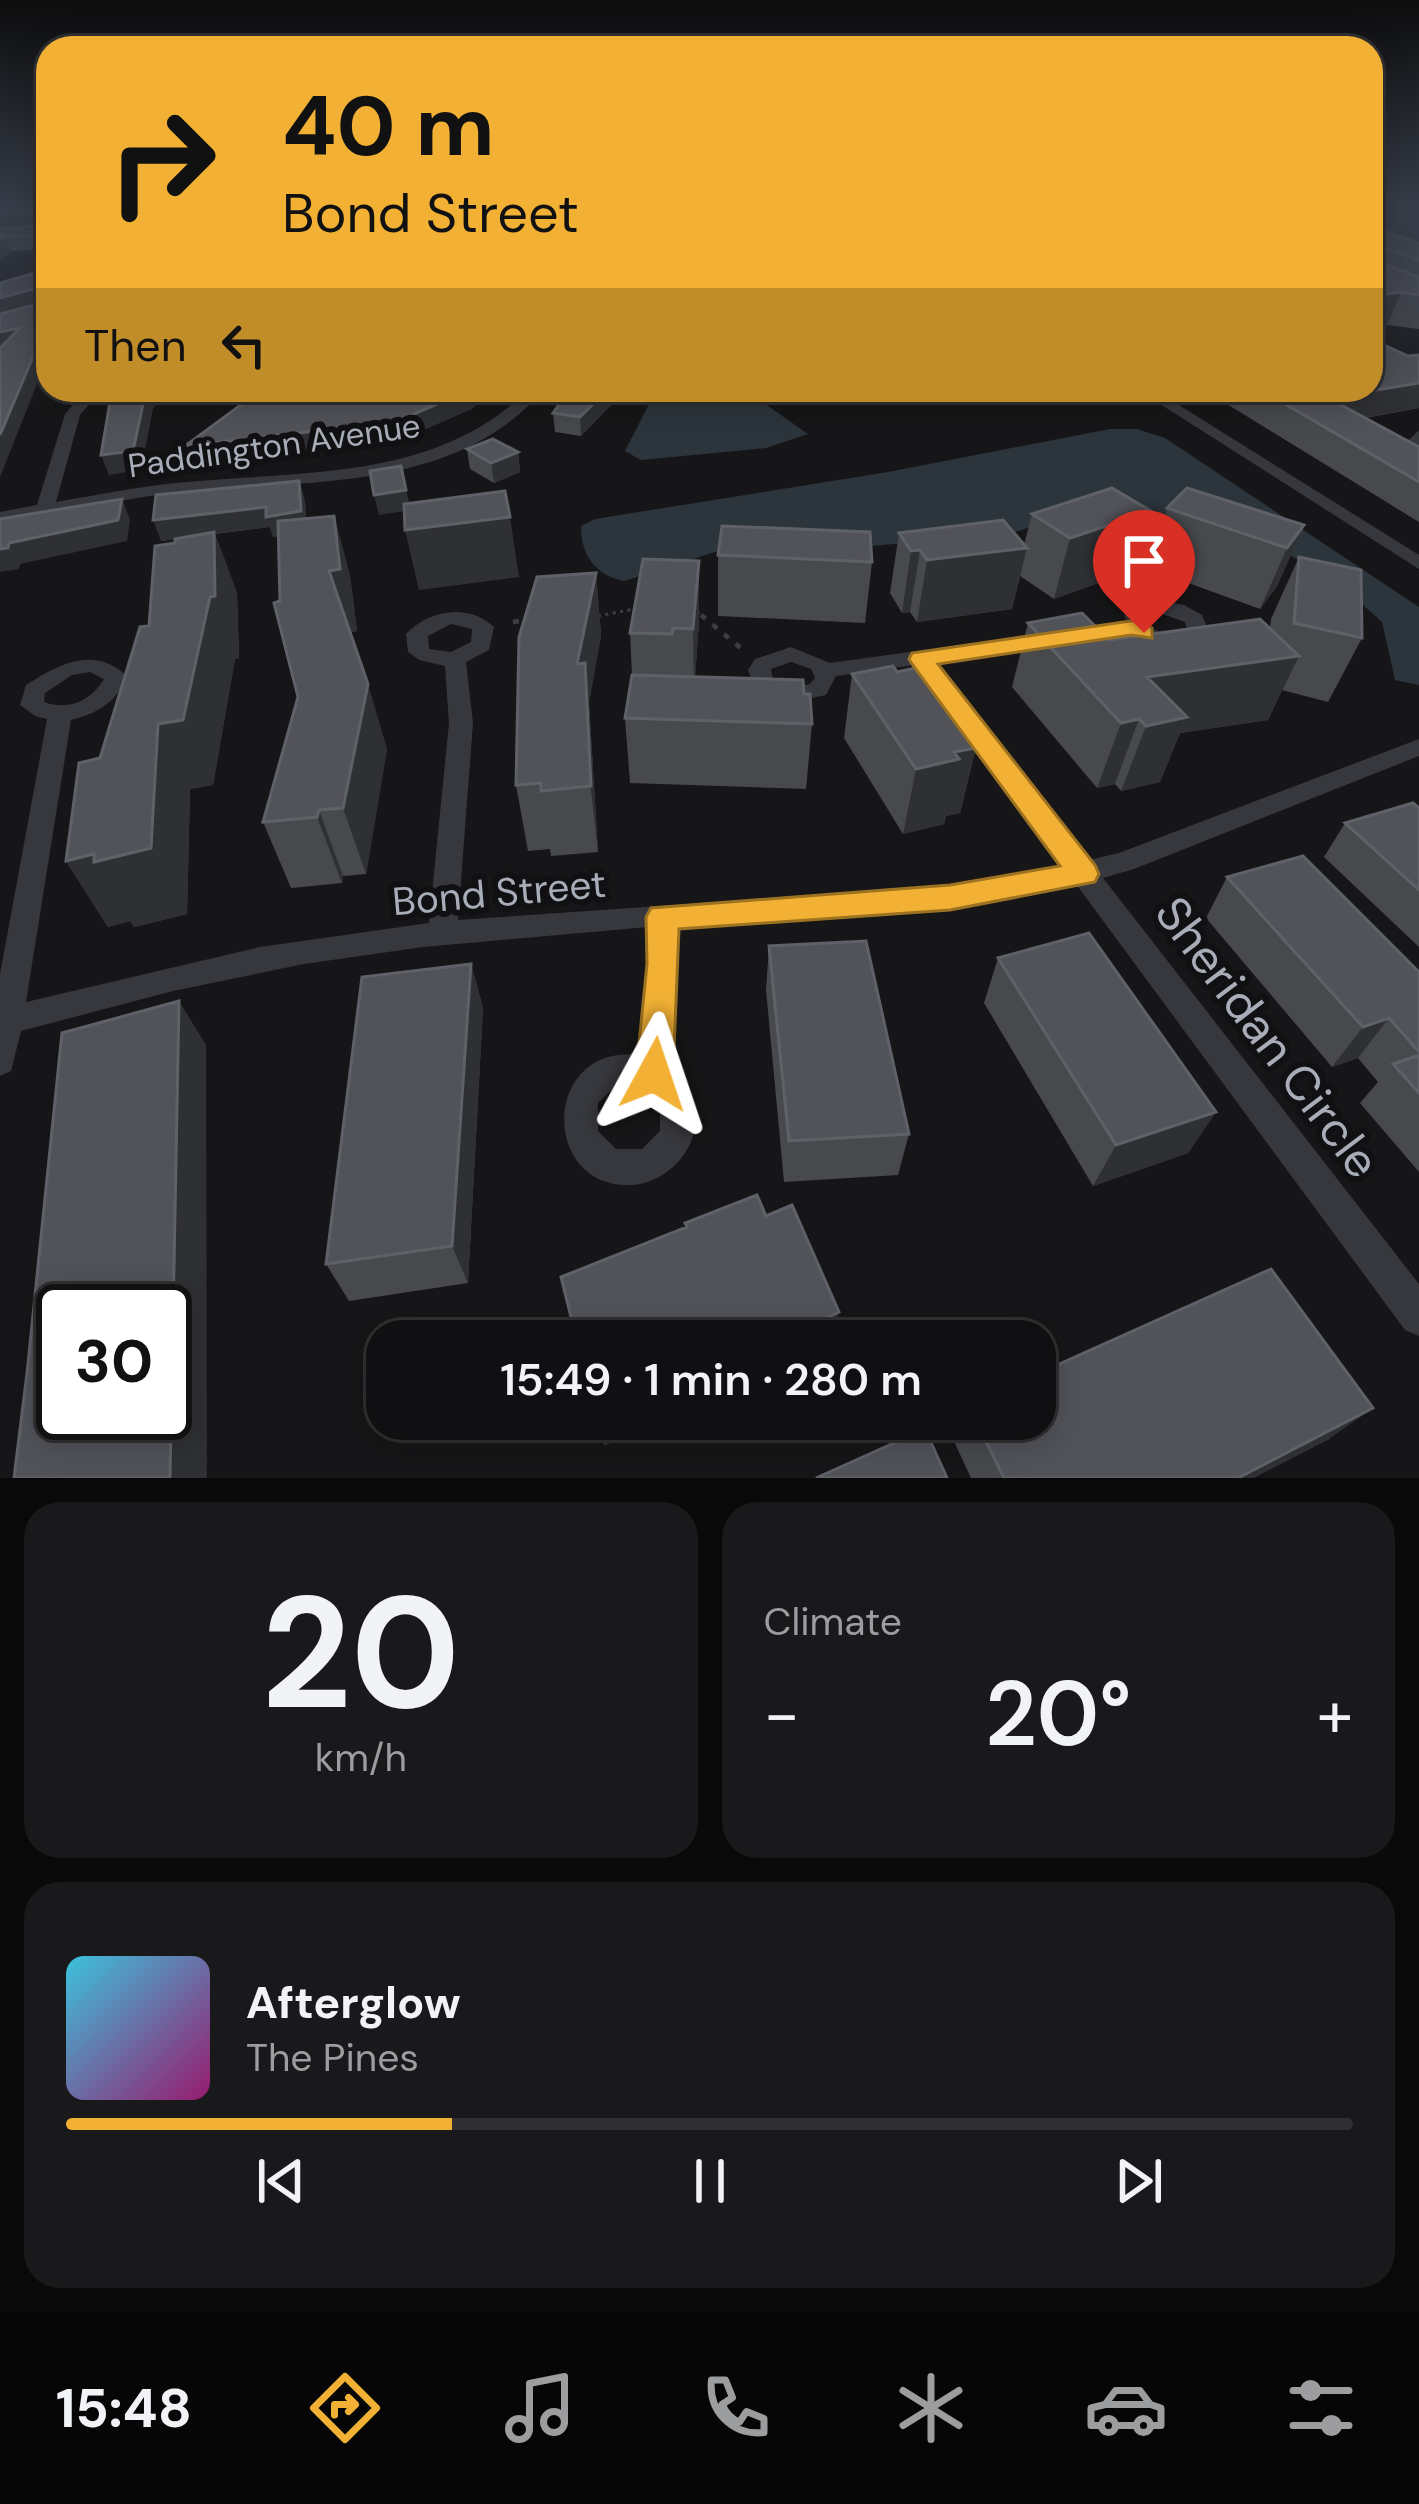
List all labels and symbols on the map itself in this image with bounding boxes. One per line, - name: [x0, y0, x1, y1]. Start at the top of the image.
- street label: Paddington Avenue: [125, 404, 423, 487]
- pin: [1093, 510, 1195, 633]
- street label: Bond Street: [390, 858, 608, 927]
- street label: Sheridan Circle: [1141, 884, 1394, 1191]
- position arrow: [591, 1011, 717, 1137]
- speed limit sign: 30: [36, 1284, 192, 1440]

